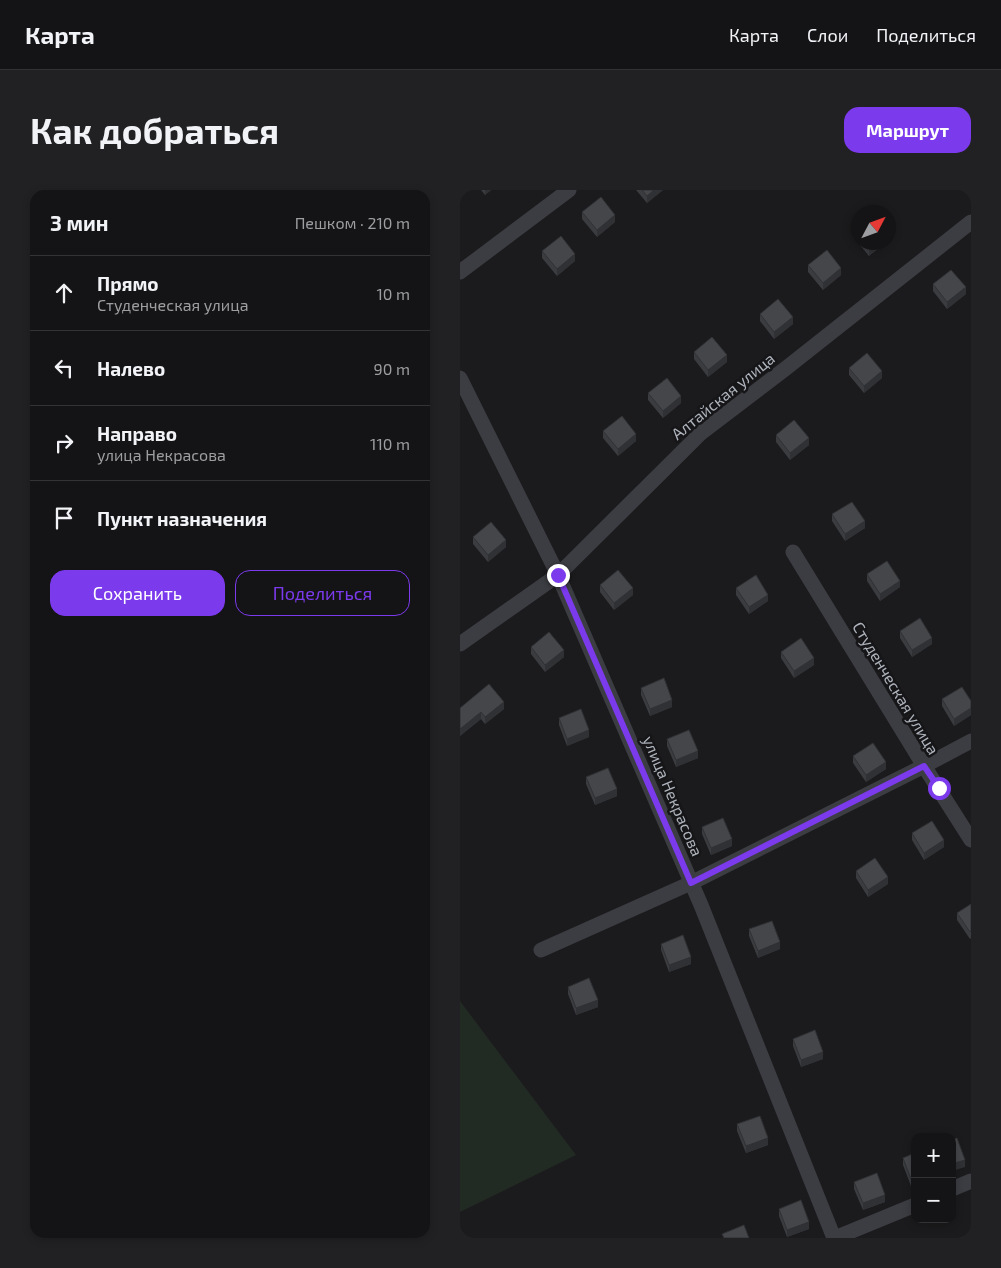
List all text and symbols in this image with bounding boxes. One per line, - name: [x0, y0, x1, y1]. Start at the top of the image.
- text: Карта: [25, 20, 95, 49]
- text: Карта: [729, 24, 779, 46]
- text: Слои: [807, 24, 848, 46]
- text: Поделиться: [876, 24, 976, 46]
- button: Маршрут: [844, 107, 971, 153]
- text: Как добраться: [30, 109, 279, 151]
- north arrow: [851, 205, 896, 250]
- text: 3 мин: [50, 210, 108, 235]
- text: Пешком · 210 m: [295, 213, 410, 232]
- text: Прямо: [97, 272, 159, 295]
- icon: ahead: [50, 279, 78, 307]
- text: 10 m: [376, 284, 410, 303]
- text: Студенческая улица: [97, 295, 249, 314]
- street label: Алтайская улица: [667, 348, 779, 444]
- icon: left: [50, 354, 78, 382]
- text: Налево: [97, 357, 165, 380]
- text: 90 m: [374, 359, 410, 378]
- text: Направо: [97, 422, 177, 445]
- icon: right: [50, 429, 78, 457]
- text: 110 m: [370, 434, 410, 453]
- text: улица Некрасова: [97, 445, 226, 464]
- icon: arrive: [50, 504, 78, 532]
- text: Пункт назначения: [97, 507, 267, 530]
- route end: [547, 564, 570, 587]
- button: Сохранить: [50, 570, 225, 616]
- button: Поделиться: [235, 570, 410, 616]
- street label: Студенческая улица: [848, 618, 944, 758]
- street label: улица Некрасова: [639, 733, 707, 859]
- route start: [928, 777, 951, 800]
- map controls: [911, 1133, 956, 1223]
- button: +: [911, 1133, 956, 1178]
- button: −: [911, 1178, 956, 1223]

